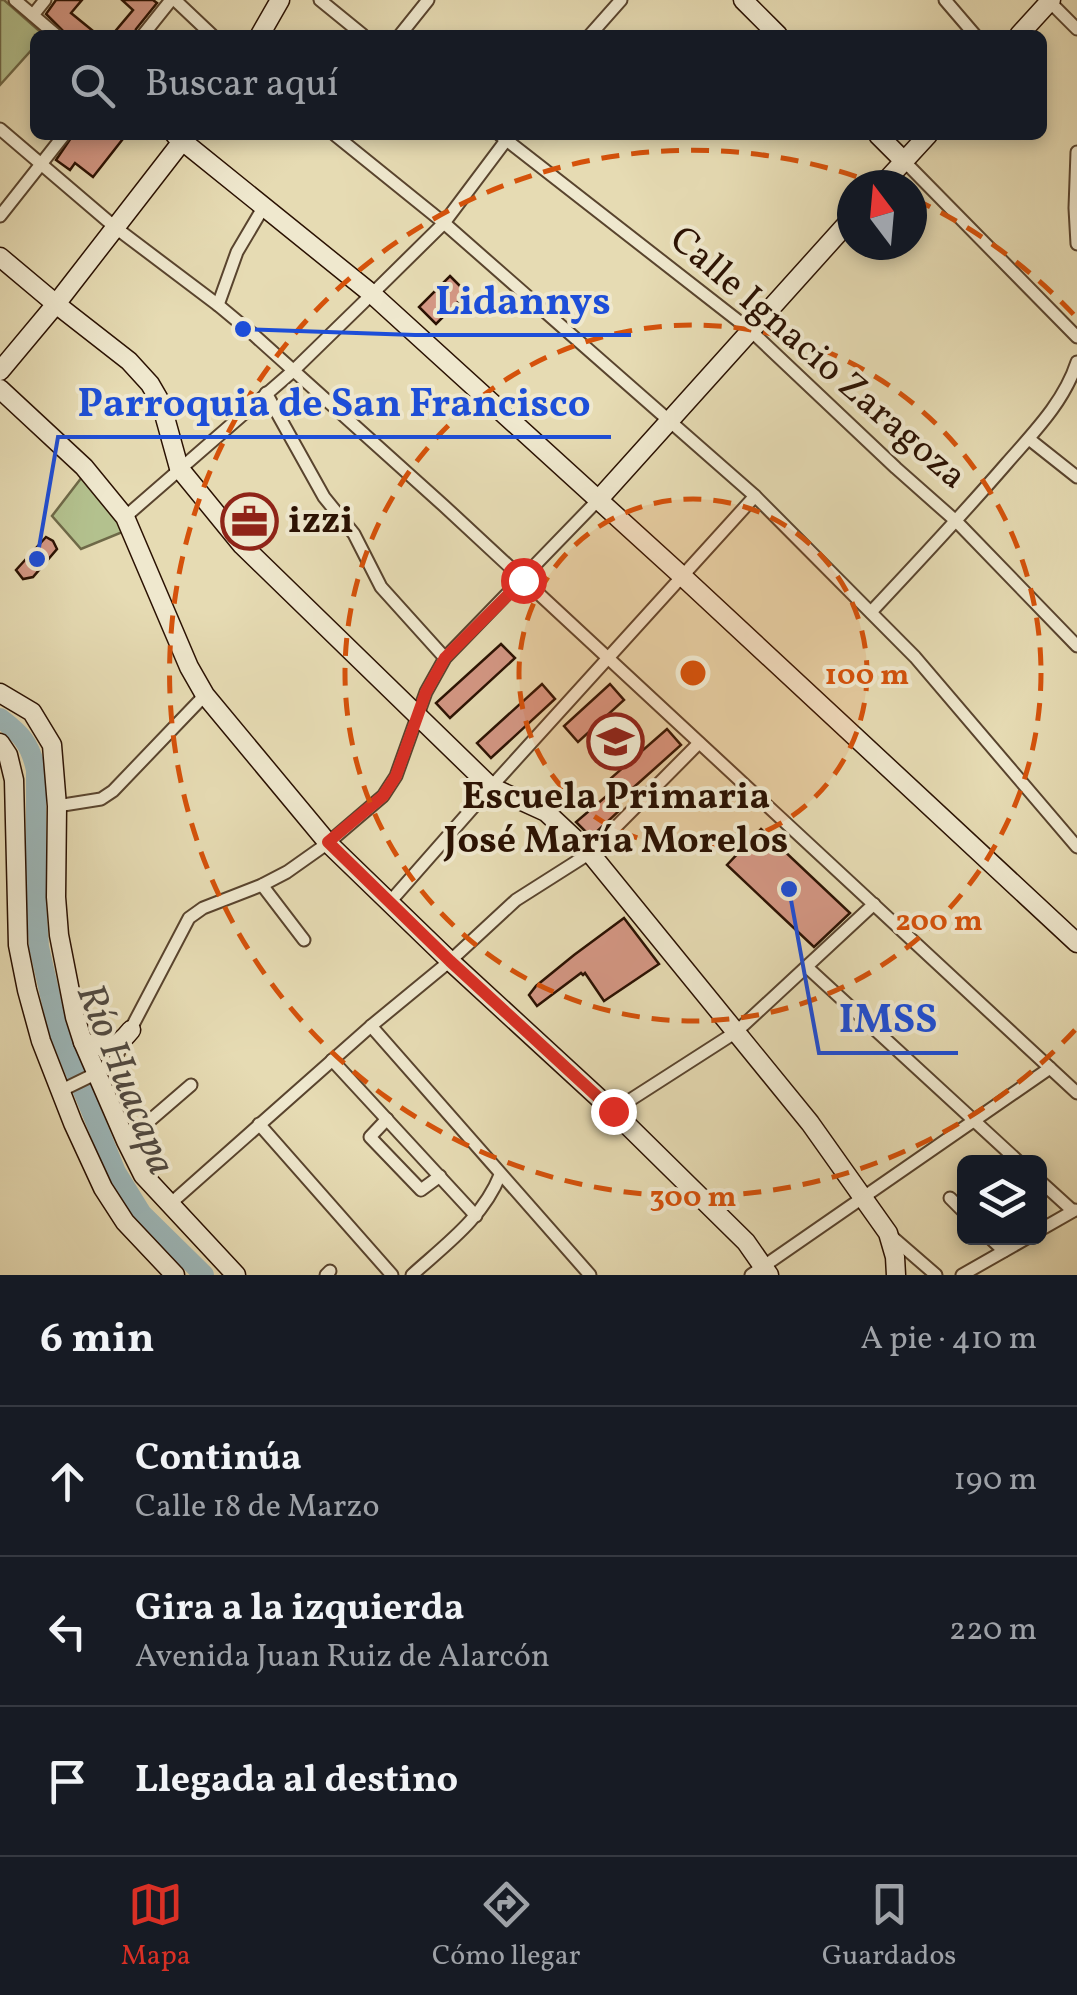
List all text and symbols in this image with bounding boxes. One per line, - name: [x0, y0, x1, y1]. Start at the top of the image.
- search box: [30, 30, 1047, 140]
- icon: search: [65, 58, 120, 113]
- text: Buscar aquí: [145, 59, 338, 112]
- north arrow: [837, 170, 927, 260]
- street label: Calle Ignacio Zaragoza: [657, 215, 977, 503]
- callout: Lidannys: [415, 265, 631, 335]
- text: Lidannys: [435, 276, 611, 332]
- callout: Parroquia de San Francisco: [58, 367, 611, 437]
- text: Parroquia de San Francisco: [77, 378, 591, 434]
- office icon: izzi: [219, 492, 279, 552]
- place label: izzi: [288, 496, 354, 549]
- route start: [501, 558, 547, 604]
- centre of rings: [675, 655, 711, 691]
- text: 100 m: [825, 655, 909, 697]
- school or university icon: Escuela Primaria José María Morelos: [586, 711, 646, 771]
- place label: Escuela Primaria José María Morelos: [443, 772, 788, 869]
- text: 200 m: [895, 901, 983, 943]
- water label: Río Huacapa: [60, 976, 188, 1184]
- callout: IMSS: [819, 983, 958, 1053]
- text: IMSS: [839, 994, 937, 1050]
- route end: [591, 1089, 637, 1135]
- map controls: [957, 1155, 1047, 1245]
- button: layers: [957, 1155, 1047, 1245]
- text: 300 m: [649, 1177, 737, 1219]
- text: 6 min: [40, 1311, 155, 1370]
- text: A pie · 410 m: [860, 1318, 1037, 1362]
- text: Continúa: [135, 1433, 302, 1486]
- icon: ahead: [40, 1454, 95, 1509]
- text: 190 m: [953, 1459, 1037, 1503]
- text: Calle 18 de Marzo: [135, 1486, 379, 1530]
- text: Gira a la izquierda: [135, 1583, 464, 1636]
- icon: left: [40, 1604, 95, 1659]
- text: 220 m: [949, 1609, 1037, 1653]
- text: Avenida Juan Ruiz de Alarcón: [135, 1636, 550, 1680]
- icon: arrive: [40, 1754, 95, 1809]
- text: Llegada al destino: [135, 1755, 458, 1808]
- tab: Mapa: [121, 1877, 191, 1976]
- tab: Cómo llegar: [432, 1877, 581, 1976]
- tab: Guardados: [822, 1877, 956, 1976]

